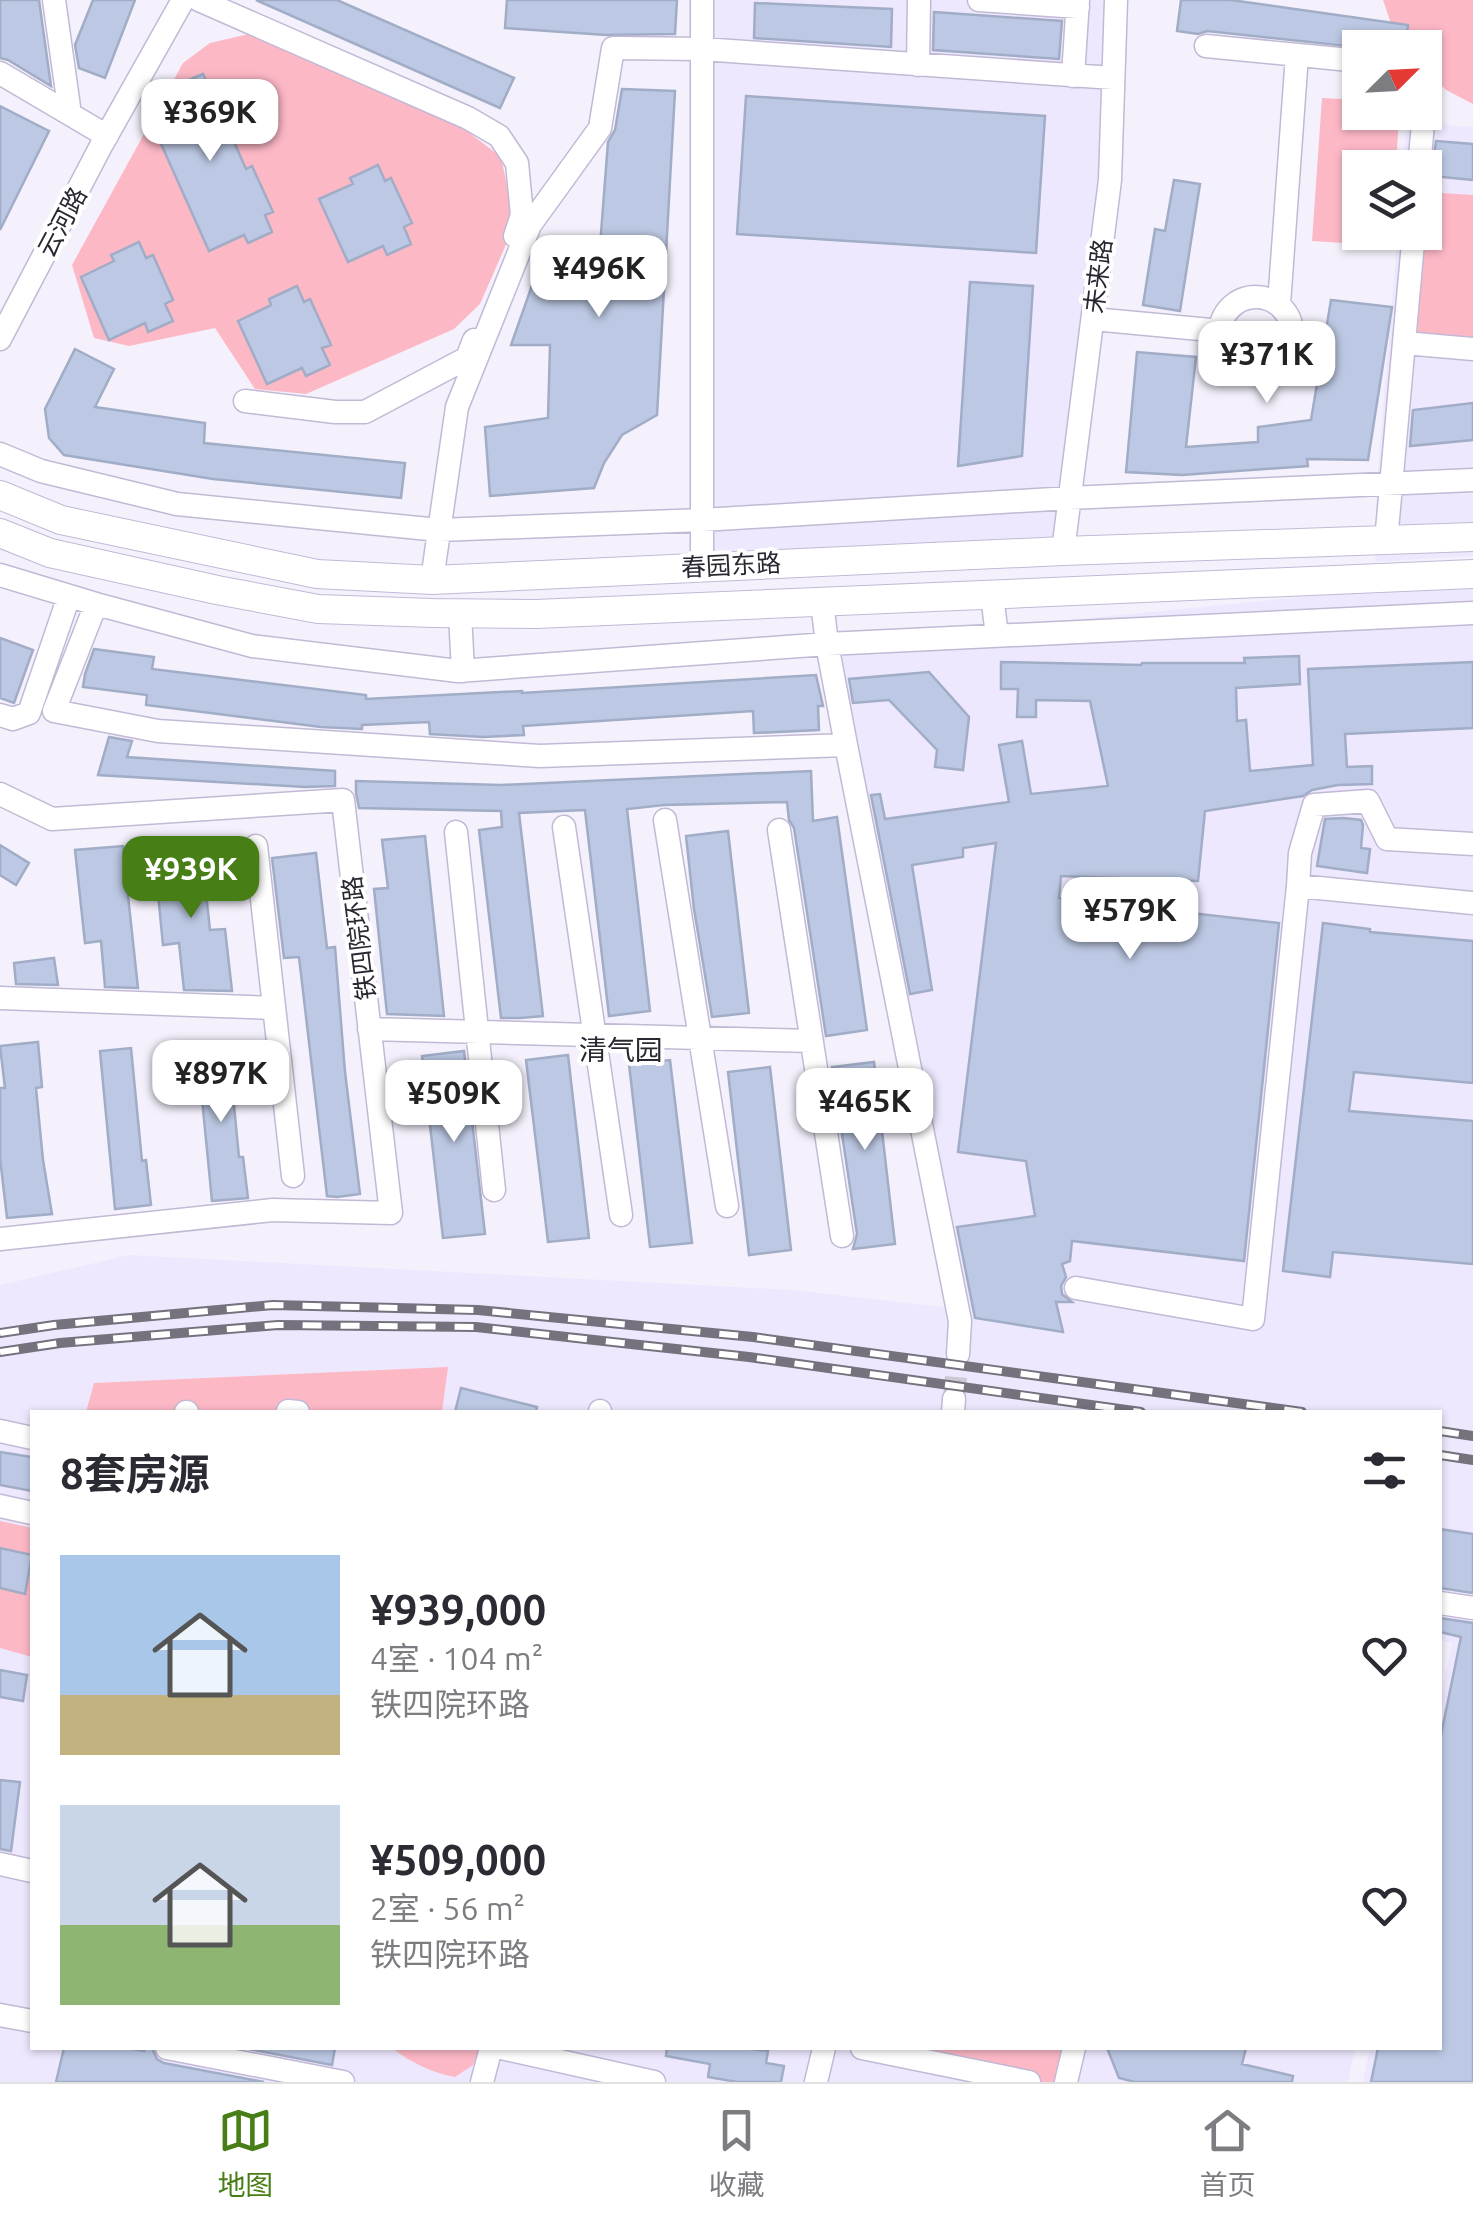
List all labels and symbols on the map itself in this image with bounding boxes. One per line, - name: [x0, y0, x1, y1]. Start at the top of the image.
- north arrow: [1342, 30, 1442, 130]
- pin: ¥369K: [140, 79, 280, 164]
- street label: 云河路: [32, 182, 92, 262]
- pin: ¥496K: [529, 235, 669, 320]
- street label: 未来路: [1080, 237, 1116, 315]
- pin: ¥371K: [1197, 321, 1337, 406]
- street label: 春园东路: [680, 548, 782, 582]
- pin: ¥939K: [121, 836, 261, 921]
- street label: 铁四院环路: [337, 874, 381, 1002]
- pin: ¥579K: [1060, 877, 1200, 962]
- district label: 清气园: [579, 1034, 663, 1065]
- pin: ¥897K: [151, 1040, 291, 1125]
- pin: ¥509K: [384, 1060, 524, 1145]
- pin: ¥465K: [795, 1068, 935, 1153]

